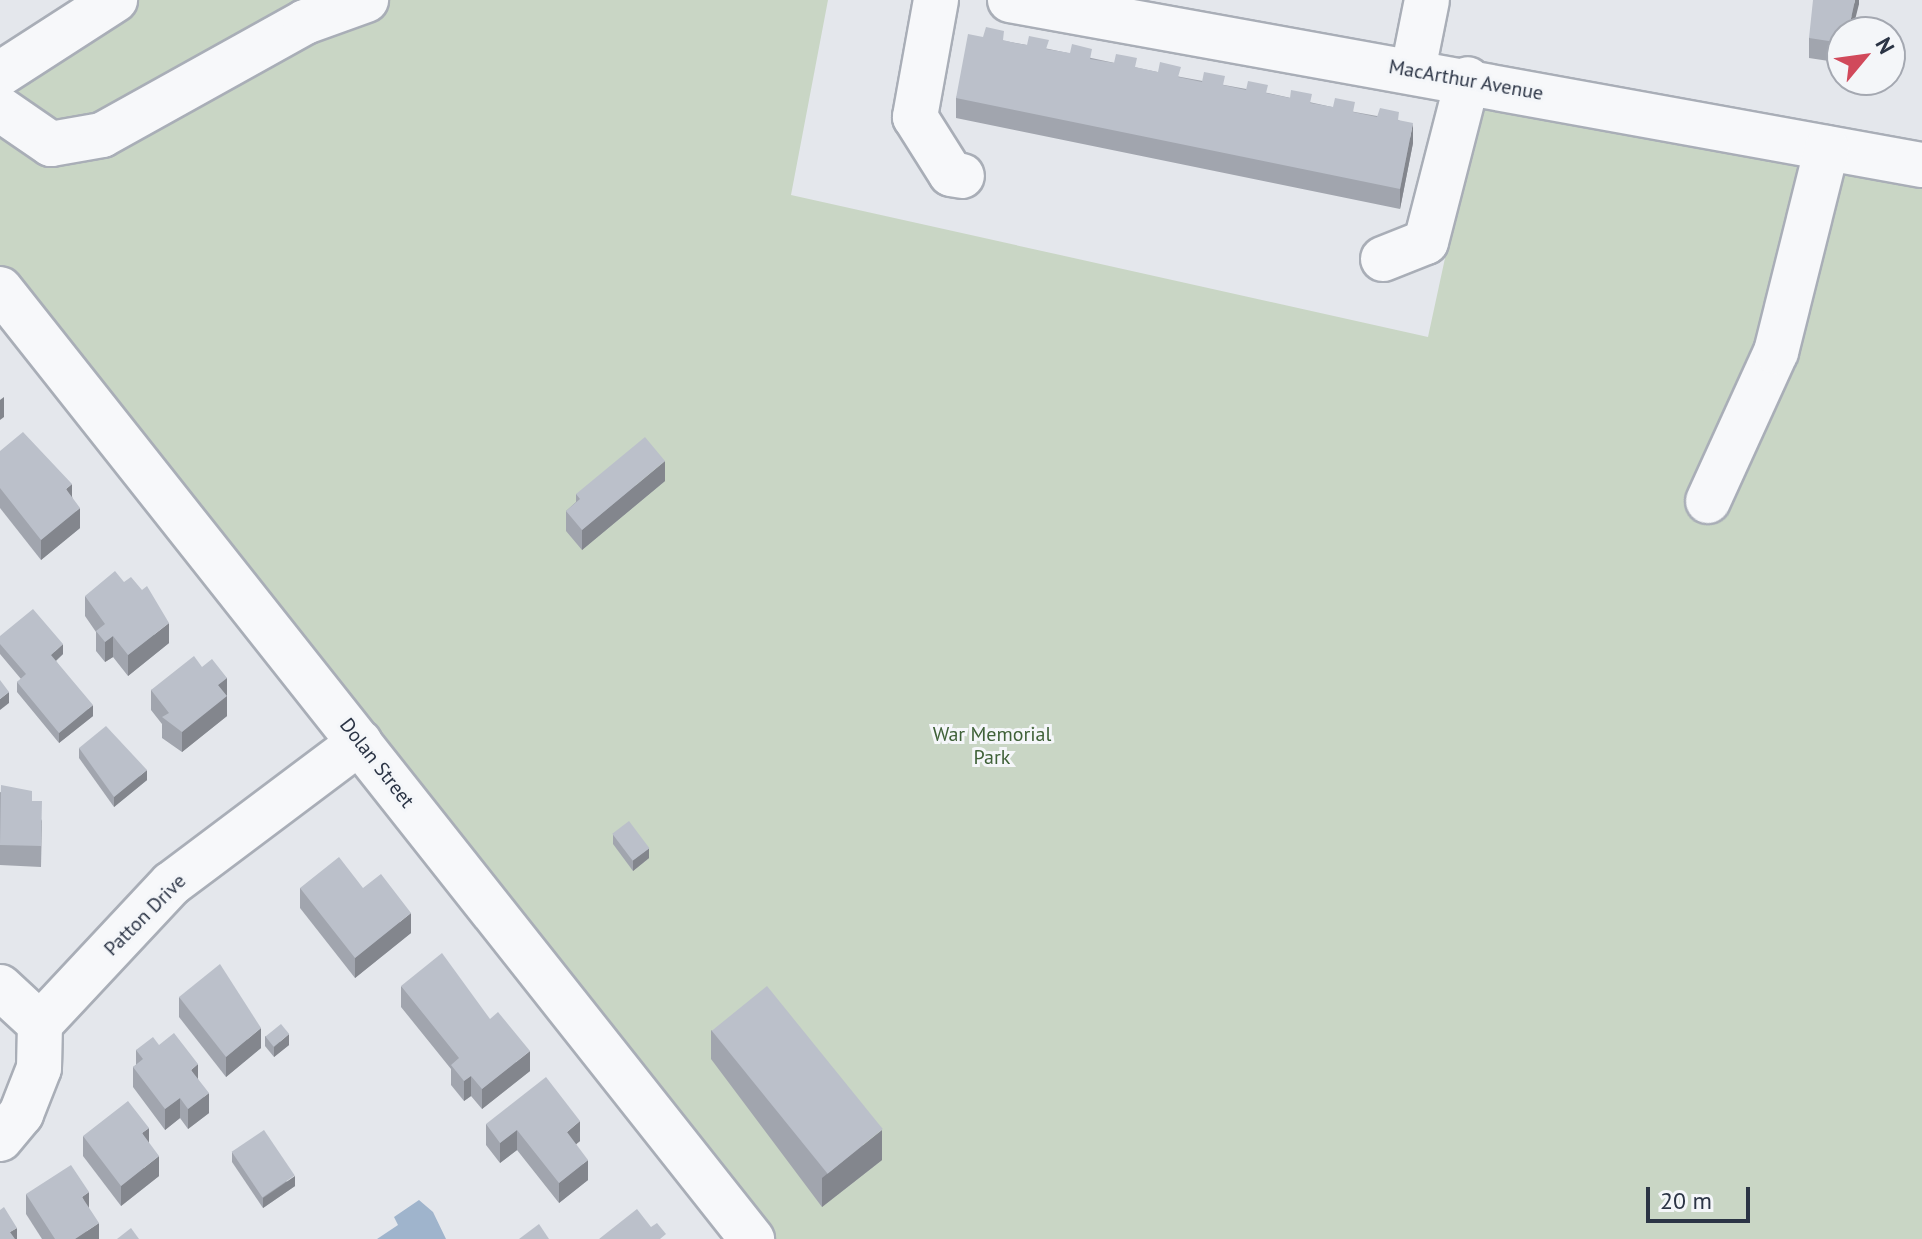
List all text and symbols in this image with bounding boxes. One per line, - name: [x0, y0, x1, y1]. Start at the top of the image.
- north arrow: [1826, 16, 1906, 96]
- text: N: [1869, 32, 1901, 58]
- street label: MacArthur Avenue: [1387, 55, 1545, 105]
- street label: Dolan Street: [335, 713, 419, 813]
- park label: War Memorial Park: [933, 723, 1051, 770]
- street label: Patton Drive: [99, 869, 191, 961]
- scale bar: [1650, 1171, 1754, 1221]
- text: 20 m: [1660, 1185, 1712, 1216]

